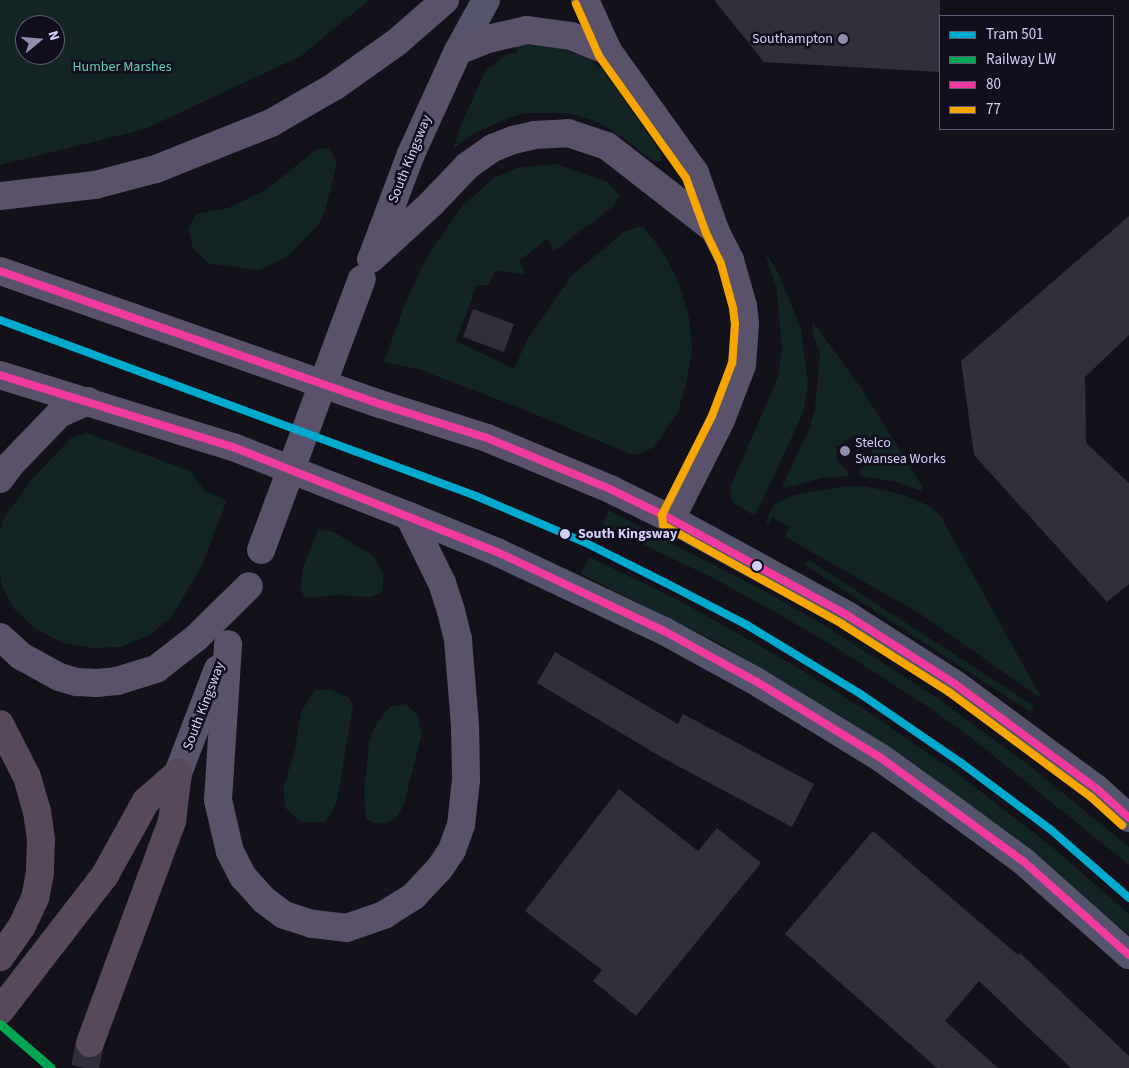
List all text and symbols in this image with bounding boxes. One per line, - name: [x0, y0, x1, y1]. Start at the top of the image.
- north arrow: [15, 15, 65, 65]
- legend: [939, 15, 1114, 130]
- text: Tram 501: [986, 24, 1044, 45]
- text: N: [42, 29, 64, 43]
- place label: Southampton: [752, 31, 833, 47]
- marker: Southampton: [837, 33, 849, 45]
- text: Railway LW: [986, 49, 1056, 70]
- park label: Humber Marshes: [72, 59, 172, 75]
- text: 80: [986, 74, 1001, 95]
- text: 77: [986, 99, 1001, 120]
- street label: South Kingsway: [385, 113, 435, 205]
- place label: Stelco Swansea Works: [855, 435, 946, 468]
- marker: Stelco Swansea Works: [839, 445, 851, 457]
- marker: South Kingsway: [556, 525, 574, 543]
- place label: South Kingsway: [578, 526, 677, 542]
- unlabelled marker: [752, 561, 762, 571]
- street label: South Kingsway: [179, 659, 229, 753]

